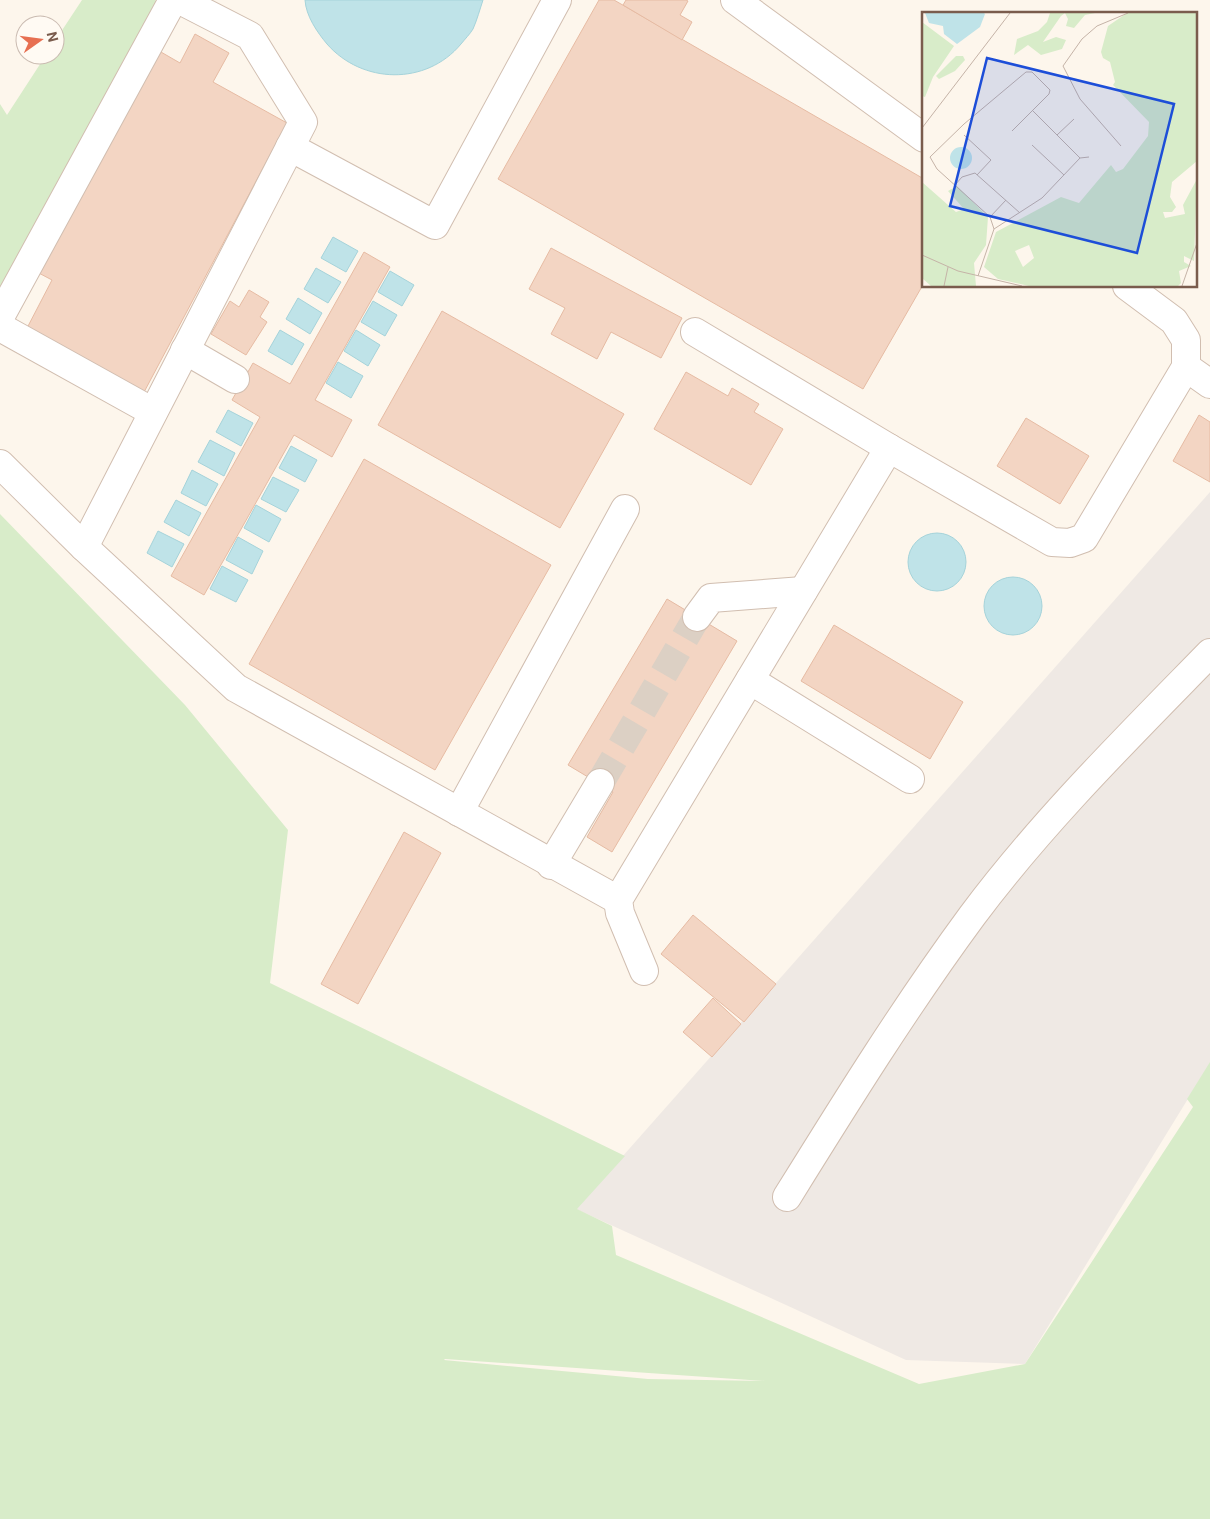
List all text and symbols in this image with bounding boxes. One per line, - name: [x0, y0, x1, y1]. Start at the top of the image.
- inset map: [922, 12, 1198, 288]
- north arrow: [15, 15, 65, 65]
- text: N: [44, 30, 62, 44]

